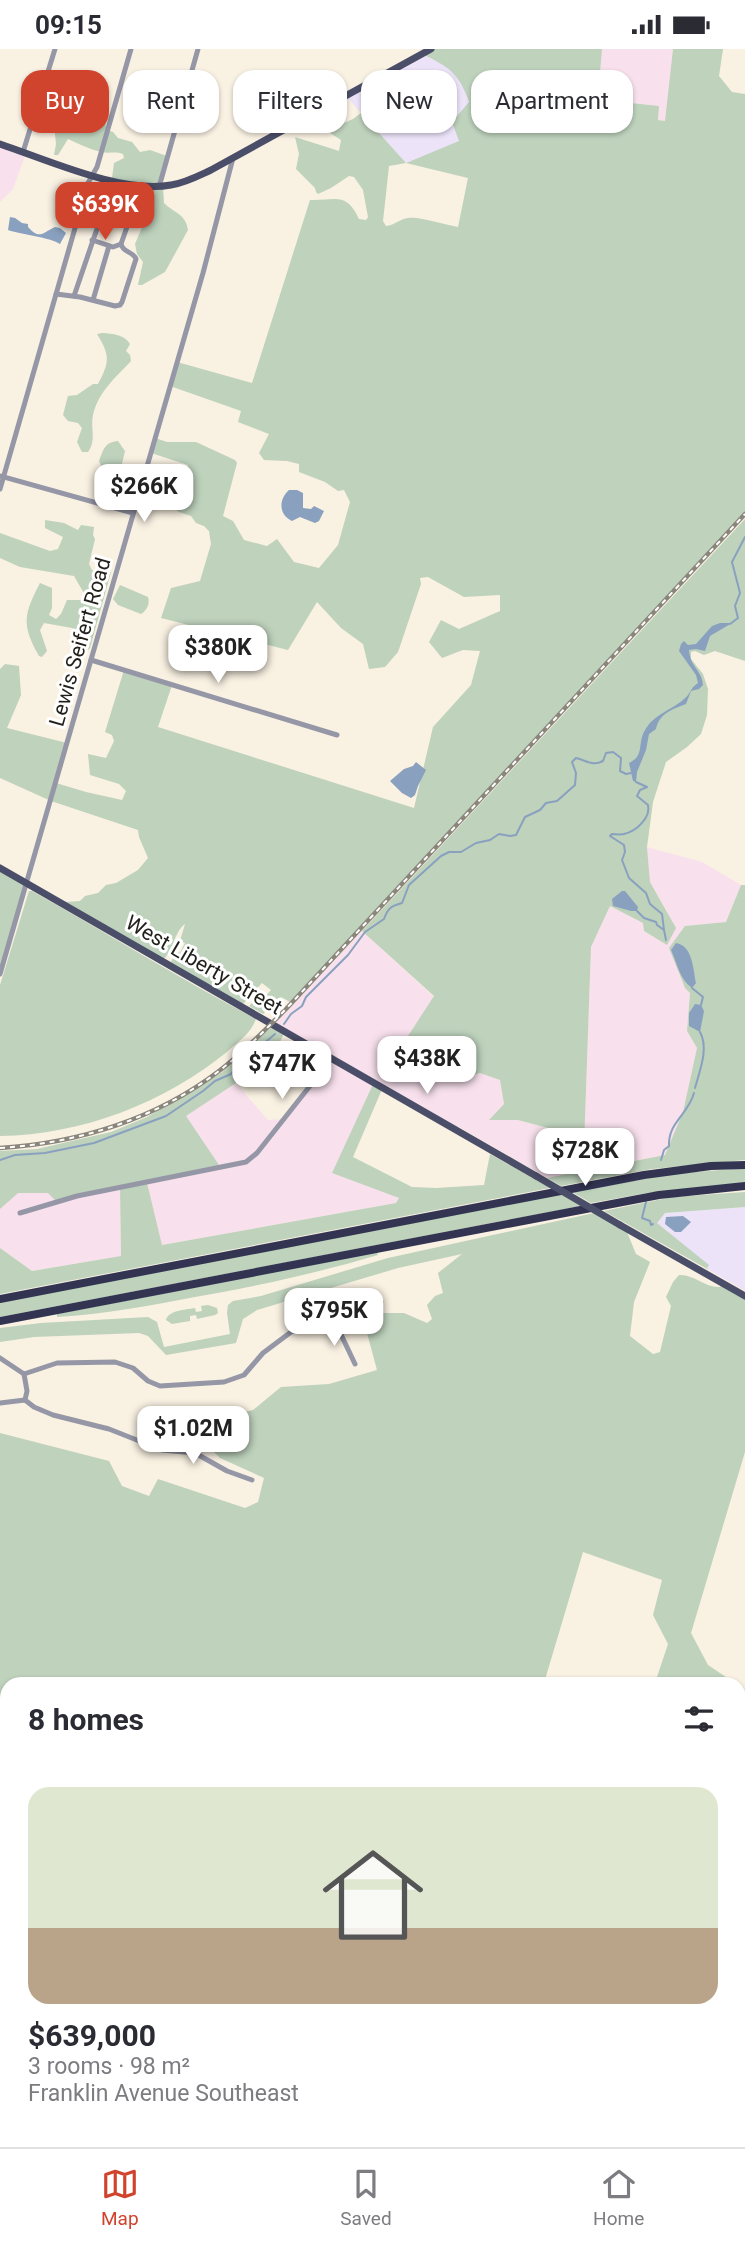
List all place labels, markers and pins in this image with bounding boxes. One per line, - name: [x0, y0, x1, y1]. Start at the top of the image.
- pin: $639K: [56, 183, 154, 242]
- pin: $266K: [95, 465, 193, 524]
- pin: $380K: [169, 625, 267, 685]
- pin: $438K: [378, 1037, 476, 1096]
- pin: $747K: [233, 1041, 331, 1101]
- pin: $728K: [536, 1129, 634, 1188]
- pin: $795K: [285, 1289, 383, 1348]
- pin: $1.02M: [136, 1407, 250, 1466]

